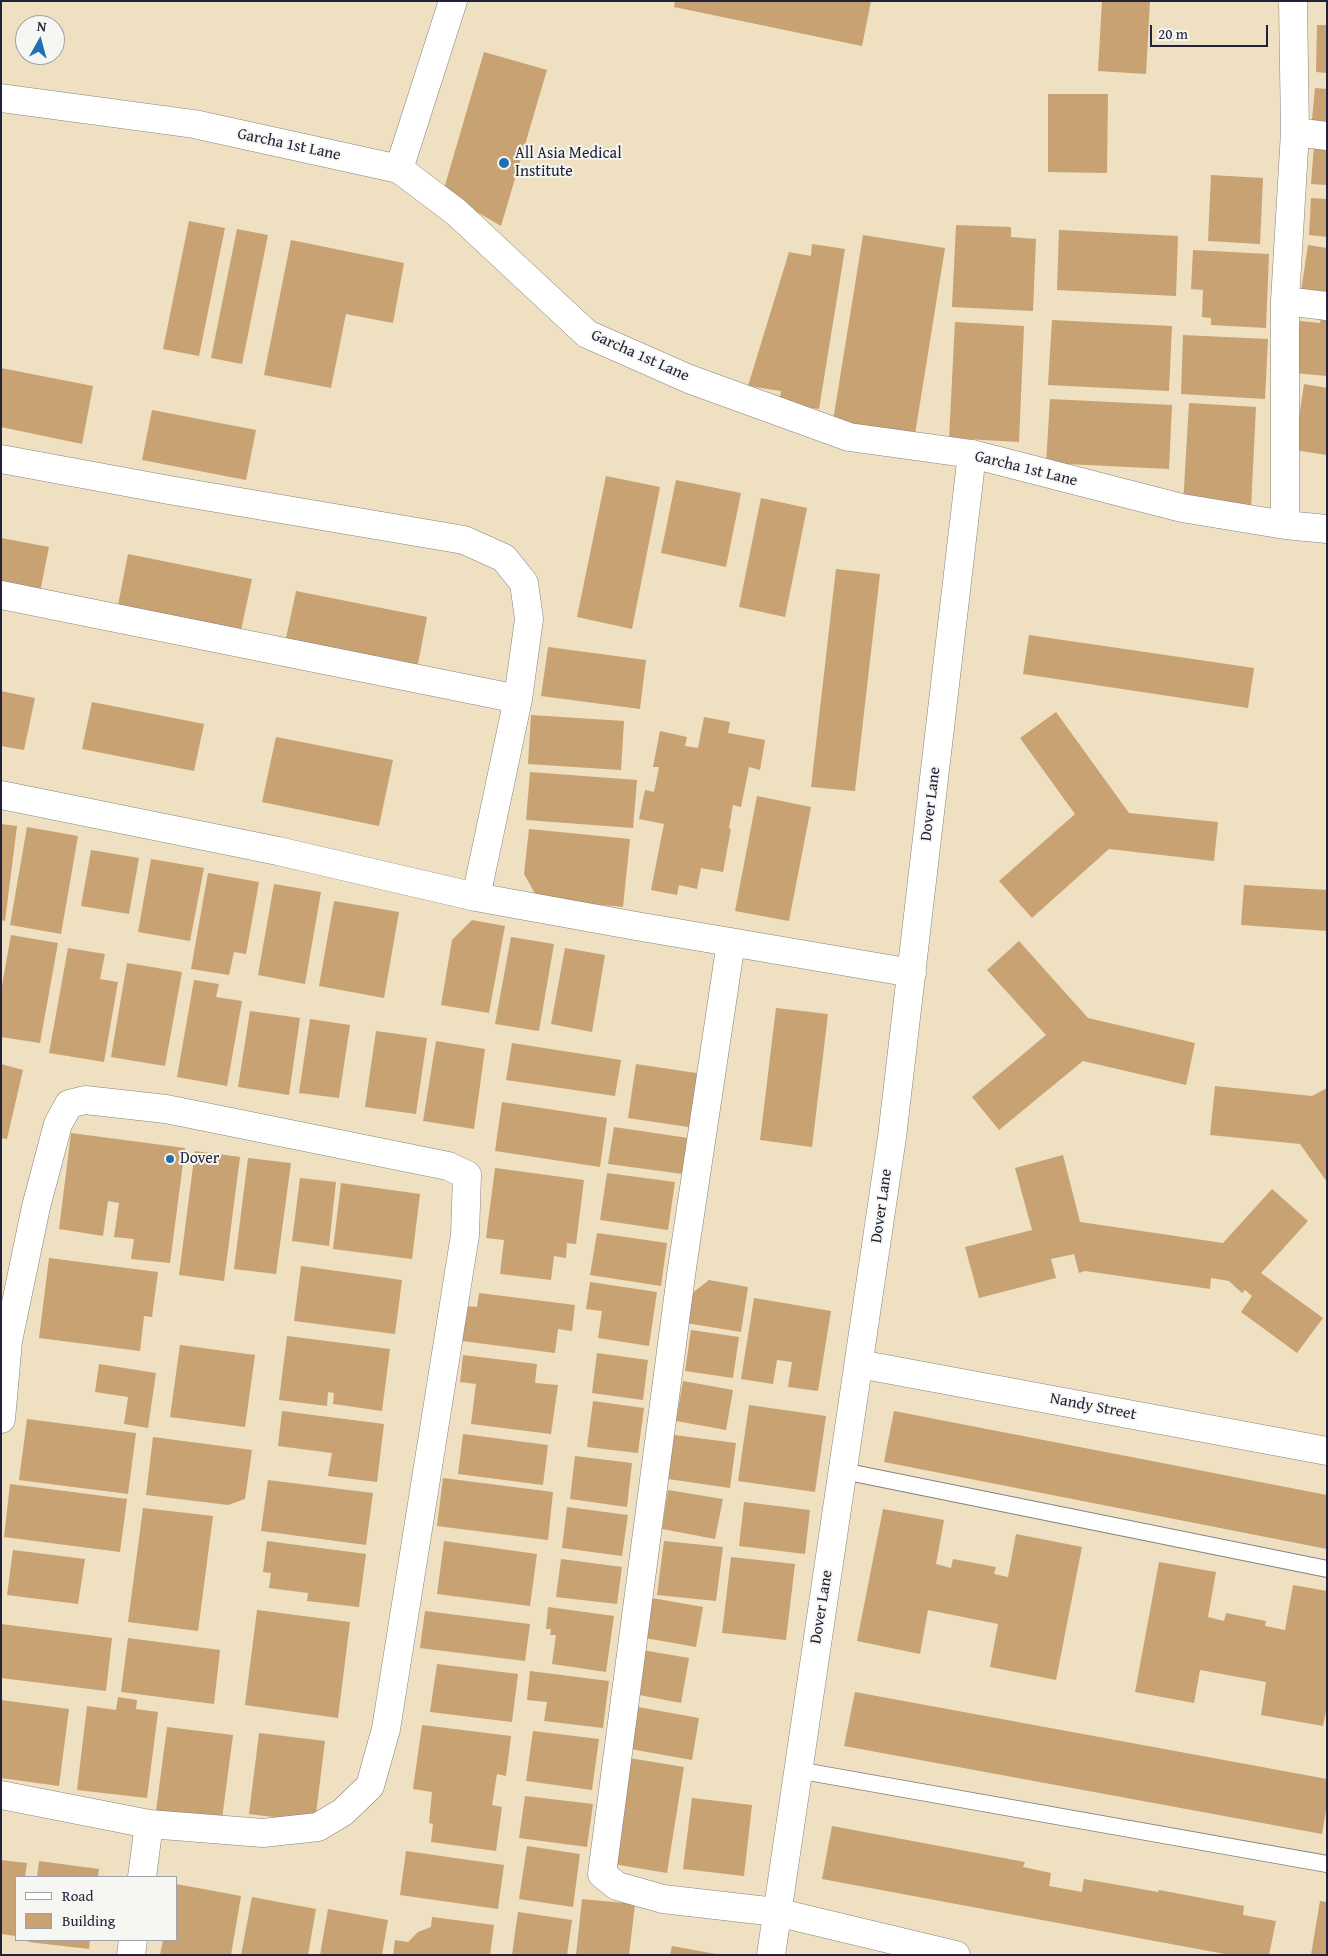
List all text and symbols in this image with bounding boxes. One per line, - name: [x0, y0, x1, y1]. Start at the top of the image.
- north arrow: [15, 15, 65, 65]
- scale bar: [1153, 15, 1270, 47]
- text: N: [36, 16, 48, 37]
- text: 20 m: [1158, 23, 1188, 44]
- street label: Garcha 1st Lane: [235, 125, 343, 165]
- place label: All Asia Medical Institute: [515, 144, 622, 182]
- marker: All Asia Medical Institute: [497, 156, 511, 170]
- street label: Garcha 1st Lane: [588, 326, 692, 386]
- street label: Garcha 1st Lane: [973, 447, 1079, 491]
- street label: Dover Lane: [917, 766, 945, 842]
- place label: Dover: [180, 1149, 219, 1169]
- marker: Dover: [164, 1153, 176, 1165]
- street label: Dover Lane: [867, 1168, 897, 1244]
- street label: Nandy Street: [1048, 1389, 1138, 1425]
- street label: Dover Lane: [807, 1569, 837, 1645]
- legend: [15, 1876, 178, 1941]
- text: Road: [62, 1885, 93, 1906]
- text: Building: [62, 1910, 115, 1931]

